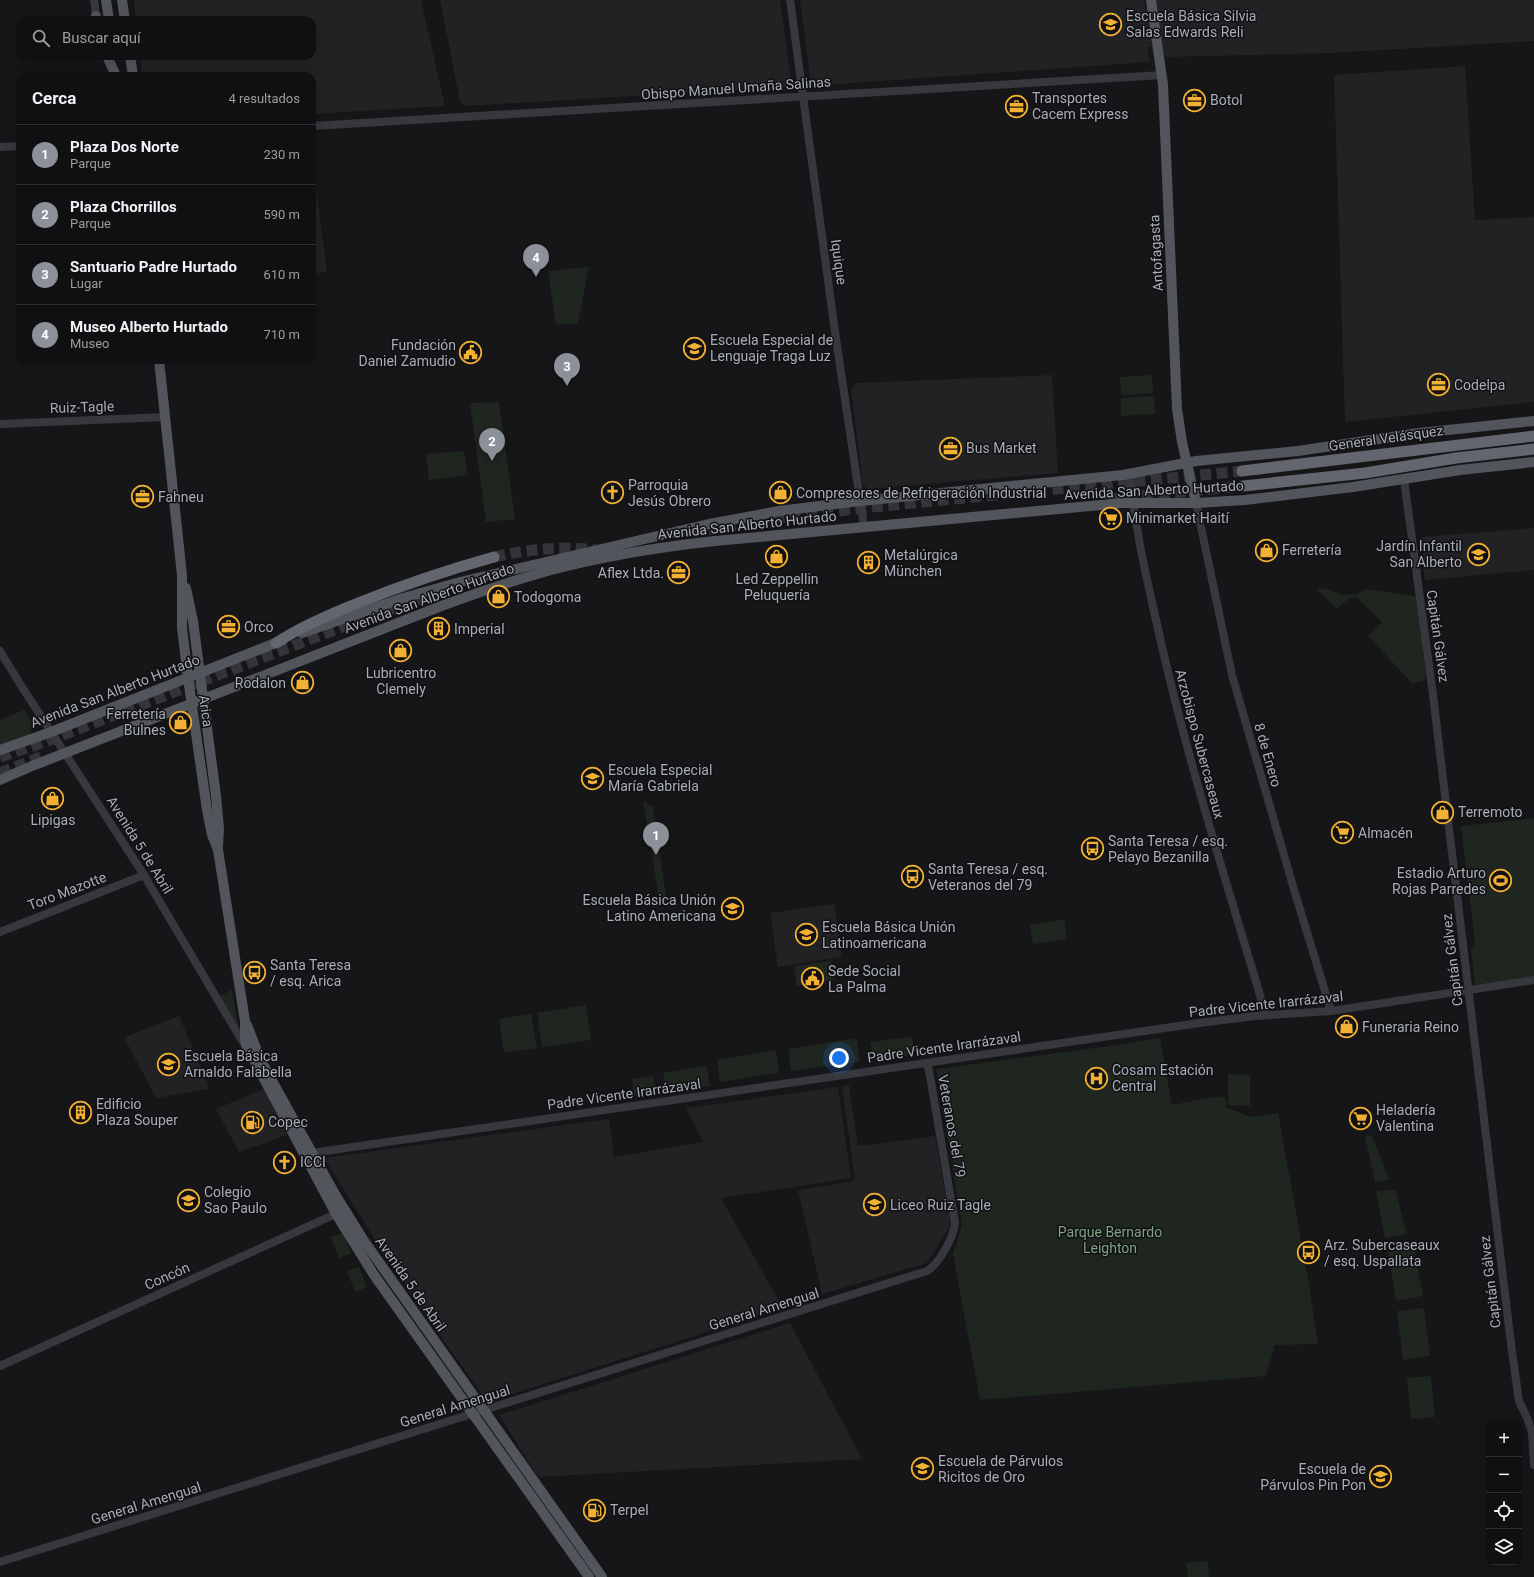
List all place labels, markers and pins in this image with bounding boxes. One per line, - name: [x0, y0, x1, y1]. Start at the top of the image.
- place label: Escuela Básica Silvia Salas Edwards Reli: [1126, 8, 1256, 40]
- school or university icon: Escuela Básica Silvia Salas Edwards Reli: [1097, 11, 1123, 37]
- office icon: Botol: [1181, 87, 1207, 113]
- place label: Transportes Cacem Express: [1032, 90, 1128, 122]
- place label: Botol: [1210, 92, 1243, 108]
- office icon: Transportes Cacem Express: [1003, 93, 1029, 119]
- pin: 4: [523, 244, 549, 277]
- place label: Escuela Especial de Lenguaje Traga Luz: [710, 332, 833, 364]
- school or university icon: Escuela Especial de Lenguaje Traga Luz: [682, 335, 708, 361]
- place label: Fundación Daniel Zamudio: [358, 337, 456, 369]
- public building icon: Fundación Daniel Zamudio: [458, 340, 484, 366]
- pin: 3: [554, 353, 580, 386]
- office icon: Codelpa: [1426, 372, 1452, 398]
- place label: Codelpa: [1454, 377, 1505, 393]
- pin: 2: [479, 428, 505, 461]
- office icon: Bus Market: [937, 435, 963, 461]
- place label: Bus Market: [966, 440, 1037, 456]
- place label: Parroquia Jesús Obrero: [628, 477, 711, 509]
- church icon: Parroquia Jesús Obrero: [599, 480, 625, 506]
- shop icon: Compresores de Refrigeración Industrial: [768, 480, 794, 506]
- office icon: Fahneu: [130, 484, 156, 510]
- place label: Compresores de Refrigeración Industrial: [796, 485, 1047, 501]
- place label: Fahneu: [158, 489, 204, 505]
- supermarket icon: Minimarket Haití: [1098, 505, 1124, 531]
- place label: Minimarket Haití: [1126, 510, 1229, 526]
- shop icon: Ferretería: [1253, 537, 1279, 563]
- place label: Jardín Infantil San Alberto: [1376, 538, 1462, 570]
- school or university icon: Jardín Infantil San Alberto: [1465, 541, 1491, 567]
- place label: Ferretería: [1282, 542, 1342, 558]
- shop icon: Led Zeppellin Peluquería: [764, 544, 790, 570]
- place label: Metalúrgica München: [884, 547, 958, 579]
- building icon: Metalúrgica München: [856, 550, 882, 576]
- office icon: Aflex Ltda.: [666, 560, 692, 586]
- place label: Aflex Ltda.: [598, 565, 664, 581]
- place label: Led Zeppellin Peluquería: [735, 571, 819, 603]
- shop icon: Todogoma: [485, 584, 511, 610]
- place label: Todogoma: [514, 589, 581, 605]
- office icon: Orco: [215, 614, 241, 640]
- building icon: Imperial: [426, 616, 452, 642]
- place label: Orco: [244, 619, 274, 635]
- place label: Imperial: [454, 621, 505, 637]
- shop icon: Lubricentro Clemely: [388, 638, 414, 664]
- place label: Lubricentro Clemely: [366, 665, 436, 697]
- shop icon: Rodalon: [289, 670, 315, 696]
- place label: Rodalon: [235, 675, 286, 691]
- place label: Ferretería Bulnes: [106, 706, 166, 738]
- shop icon: Ferretería Bulnes: [168, 709, 194, 735]
- place label: Escuela Especial María Gabriela: [608, 762, 712, 794]
- school or university icon: Escuela Especial María Gabriela: [579, 765, 605, 791]
- shop icon: Lipigas: [40, 785, 66, 811]
- shop icon: Terremoto: [1429, 799, 1455, 825]
- place label: Terremoto: [1458, 804, 1523, 820]
- place label: Lipigas: [31, 812, 75, 828]
- supermarket icon: Almacén: [1329, 820, 1355, 846]
- pin: 1: [643, 822, 669, 855]
- place label: Almacén: [1358, 825, 1413, 841]
- place label: Santa Teresa / esq. Pelayo Bezanilla: [1108, 833, 1228, 865]
- bus stop icon: Santa Teresa / esq. Pelayo Bezanilla: [1080, 836, 1106, 862]
- place label: Santa Teresa / esq. Veteranos del 79: [928, 861, 1048, 893]
- bus stop icon: Santa Teresa / esq. Veteranos del 79: [900, 864, 926, 890]
- place label: Estadio Arturo Rojas Parredes: [1392, 865, 1486, 897]
- sports icon: Estadio Arturo Rojas Parredes: [1488, 868, 1514, 894]
- place label: Escuela Básica Unión Latino Americana: [583, 892, 716, 924]
- school or university icon: Escuela Básica Unión Latino Americana: [719, 895, 745, 921]
- place label: Escuela Básica Unión Latinoamericana: [822, 919, 955, 951]
- school or university icon: Escuela Básica Unión Latinoamericana: [793, 922, 819, 948]
- place label: Santa Teresa / esq. Arica: [270, 957, 351, 989]
- bus stop icon: Santa Teresa / esq. Arica: [241, 960, 267, 986]
- place label: Sede Social La Palma: [828, 963, 901, 995]
- public building icon: Sede Social La Palma: [800, 966, 826, 992]
- shop icon: Funeraria Reino: [1334, 1014, 1360, 1040]
- place label: Funeraria Reino: [1362, 1019, 1459, 1035]
- place label: Escuela Básica Arnaldo Falabella: [184, 1048, 292, 1080]
- school or university icon: Escuela Básica Arnaldo Falabella: [156, 1051, 182, 1077]
- place label: Cosam Estación Central: [1112, 1062, 1214, 1094]
- hospital icon: Cosam Estación Central: [1083, 1065, 1109, 1091]
- place label: Edificio Plaza Souper: [96, 1096, 178, 1128]
- building icon: Edificio Plaza Souper: [68, 1099, 94, 1125]
- place label: Heladería Valentina: [1376, 1102, 1436, 1134]
- supermarket icon: Heladería Valentina: [1348, 1105, 1374, 1131]
- fuel station icon: Copec: [239, 1109, 265, 1135]
- place label: Copec: [268, 1114, 308, 1130]
- church icon: ICCI: [271, 1149, 297, 1175]
- place label: ICCI: [300, 1154, 326, 1170]
- place label: Colegio Sao Paulo: [204, 1184, 267, 1216]
- school or university icon: Colegio Sao Paulo: [176, 1187, 202, 1213]
- school or university icon: Liceo Ruiz Tagle: [861, 1192, 887, 1218]
- place label: Liceo Ruiz Tagle: [890, 1197, 991, 1213]
- place label: Arz. Subercaseaux / esq. Uspallata: [1324, 1237, 1440, 1269]
- bus stop icon: Arz. Subercaseaux / esq. Uspallata: [1296, 1240, 1322, 1266]
- place label: Escuela de Párvulos Ricitos de Oro: [938, 1453, 1063, 1485]
- school or university icon: Escuela de Párvulos Ricitos de Oro: [909, 1456, 935, 1482]
- place label: Escuela de Párvulos Pin Pon: [1260, 1461, 1366, 1493]
- school or university icon: Escuela de Párvulos Pin Pon: [1368, 1464, 1394, 1490]
- fuel station icon: Terpel: [582, 1497, 608, 1523]
- place label: Terpel: [610, 1502, 649, 1518]

